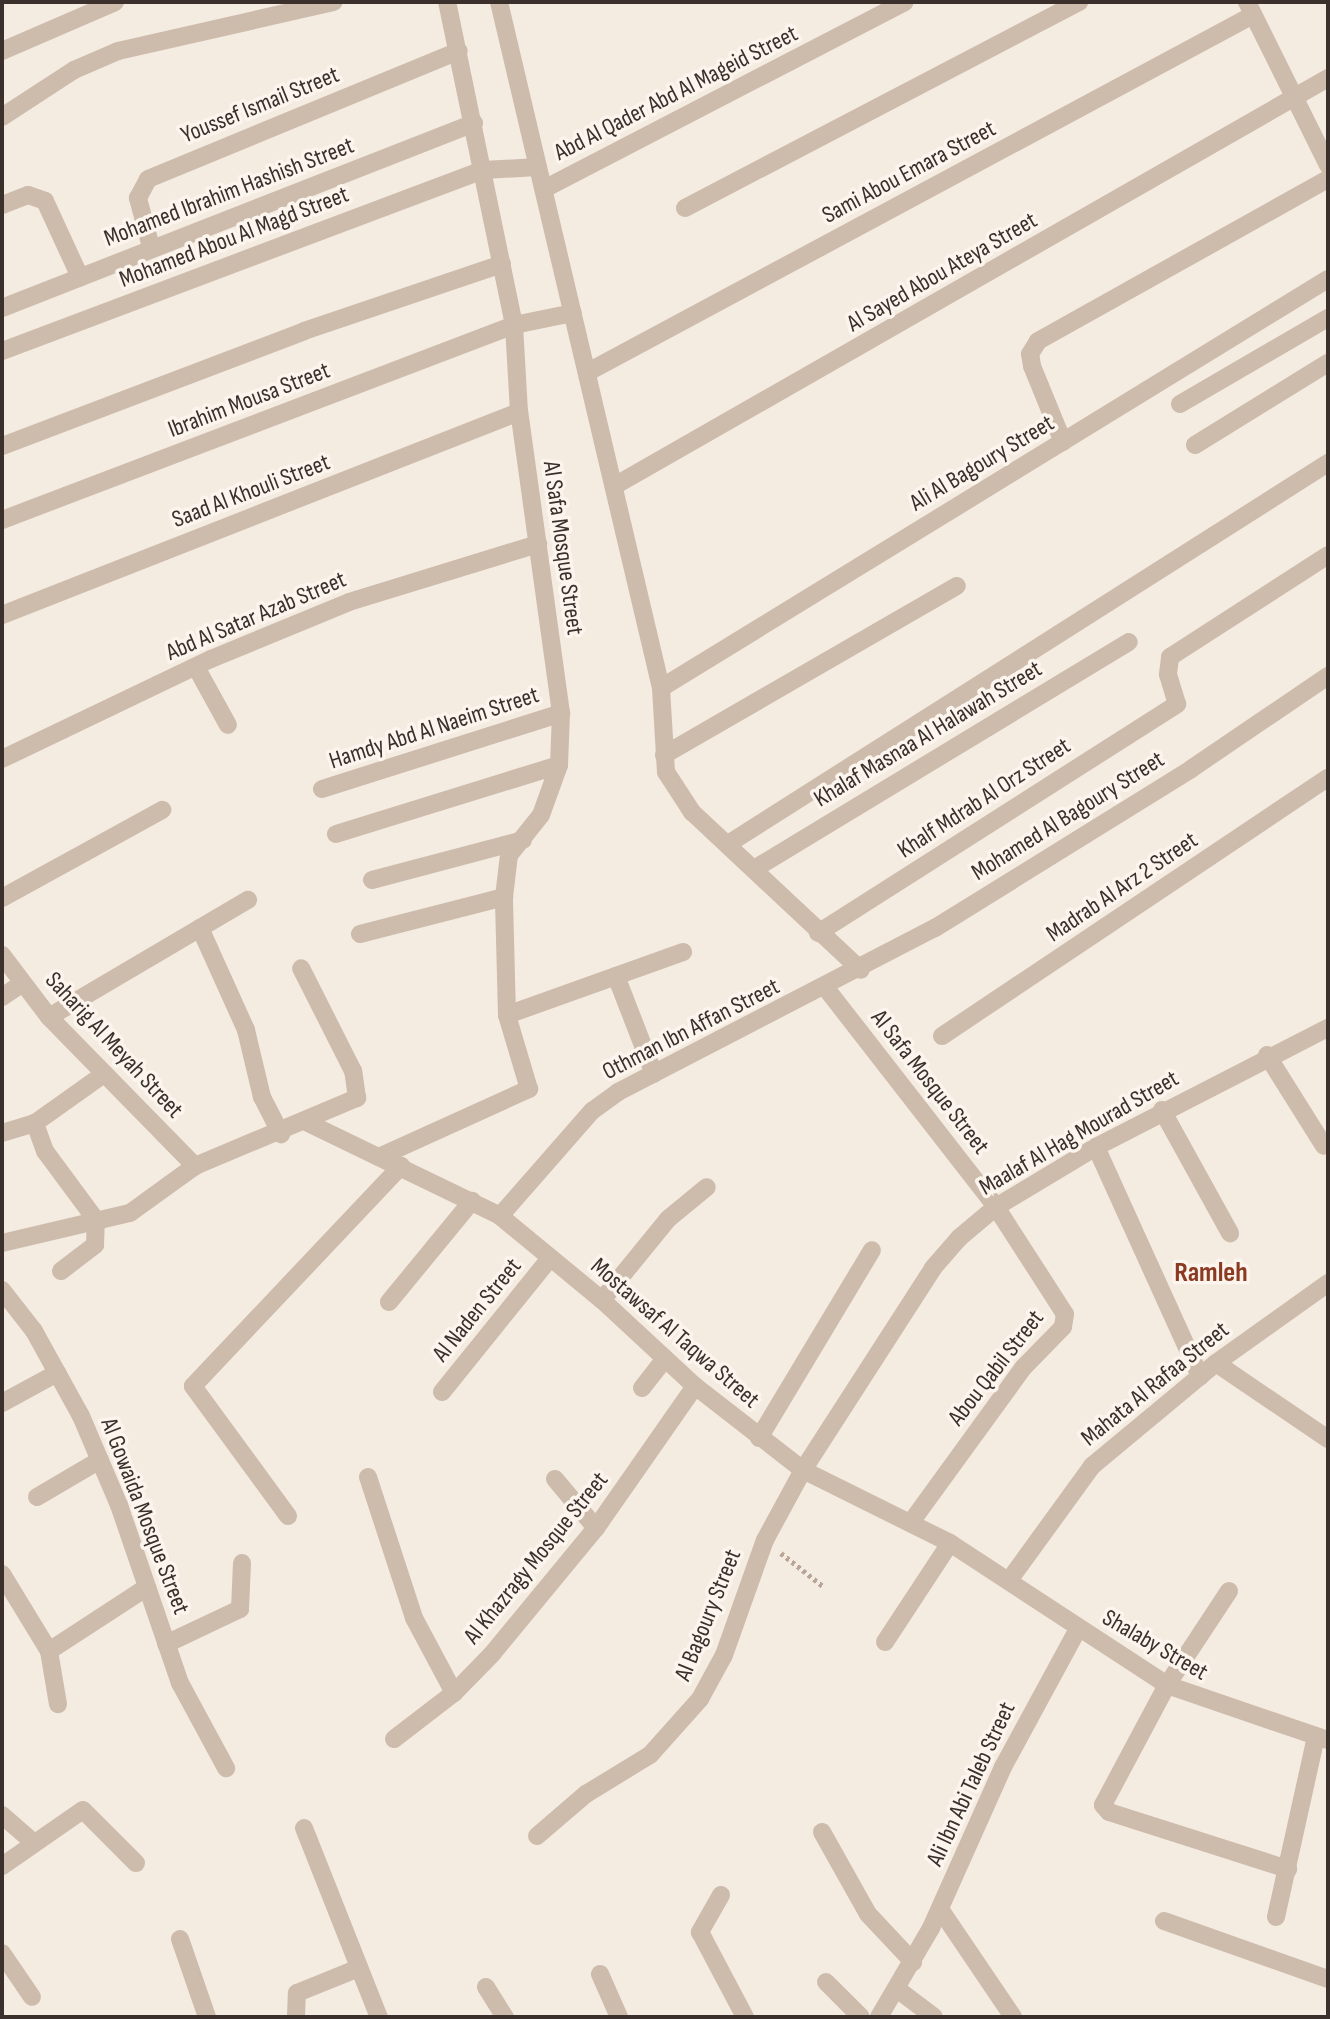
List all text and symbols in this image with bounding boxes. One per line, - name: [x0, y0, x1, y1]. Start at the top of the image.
- street label: Abd Al Qader Abd Al Mageid Street: [550, 19, 802, 167]
- street label: Youssef Ismail Street: [177, 60, 343, 150]
- street label: Sami Abou Emara Street: [817, 114, 1001, 230]
- street label: Mohamed Ibrahim Hashish Street: [100, 131, 358, 253]
- street label: Mohamed Abou Al Magd Street: [115, 180, 353, 294]
- street label: Al Sayed Abou Ateya Street: [842, 206, 1042, 338]
- street label: Ibrahim Mousa Street: [164, 356, 334, 444]
- street label: Ali Al Bagoury Street: [905, 409, 1059, 517]
- street label: Saad Al Khouli Street: [168, 448, 334, 534]
- street label: Al Safa Mosque Street: [537, 459, 589, 637]
- street label: Abd Al Satar Azab Street: [162, 565, 350, 667]
- street label: Khalaf Masnaa Al Halawah Street: [809, 655, 1047, 813]
- street label: Hamdy Abd Al Naeim Street: [326, 681, 542, 775]
- street label: Khalf Mdrab Al Orz Street: [892, 731, 1076, 865]
- street label: Mohamed Al Bagoury Street: [966, 745, 1170, 887]
- street label: Madrab Al Arz 2 Street: [1041, 826, 1203, 948]
- street label: Saharig Al Meyah Street: [39, 966, 189, 1124]
- street label: Othman Ibn Affan Street: [598, 972, 784, 1086]
- street label: Al Safa Mosque Street: [865, 1004, 995, 1160]
- street label: Maalaf Al Hag Mourad Street: [974, 1064, 1184, 1202]
- street label: Al Naden Street: [427, 1252, 527, 1368]
- street label: Mostawsaf Al Taqwa Street: [585, 1252, 765, 1414]
- district label: Ramleh: [1174, 1256, 1248, 1290]
- street label: Abou Qabil Street: [942, 1305, 1050, 1431]
- street label: Mahata Al Rafaa Street: [1075, 1316, 1235, 1452]
- street label: Al Gowaida Mosque Street: [94, 1414, 196, 1618]
- street label: Al Khazragy Mosque Street: [458, 1466, 614, 1650]
- street label: Al Bagoury Street: [669, 1545, 747, 1685]
- street label: Shalaby Street: [1097, 1603, 1213, 1687]
- street label: Ali Ibn Abi Taleb Street: [920, 1697, 1022, 1871]

